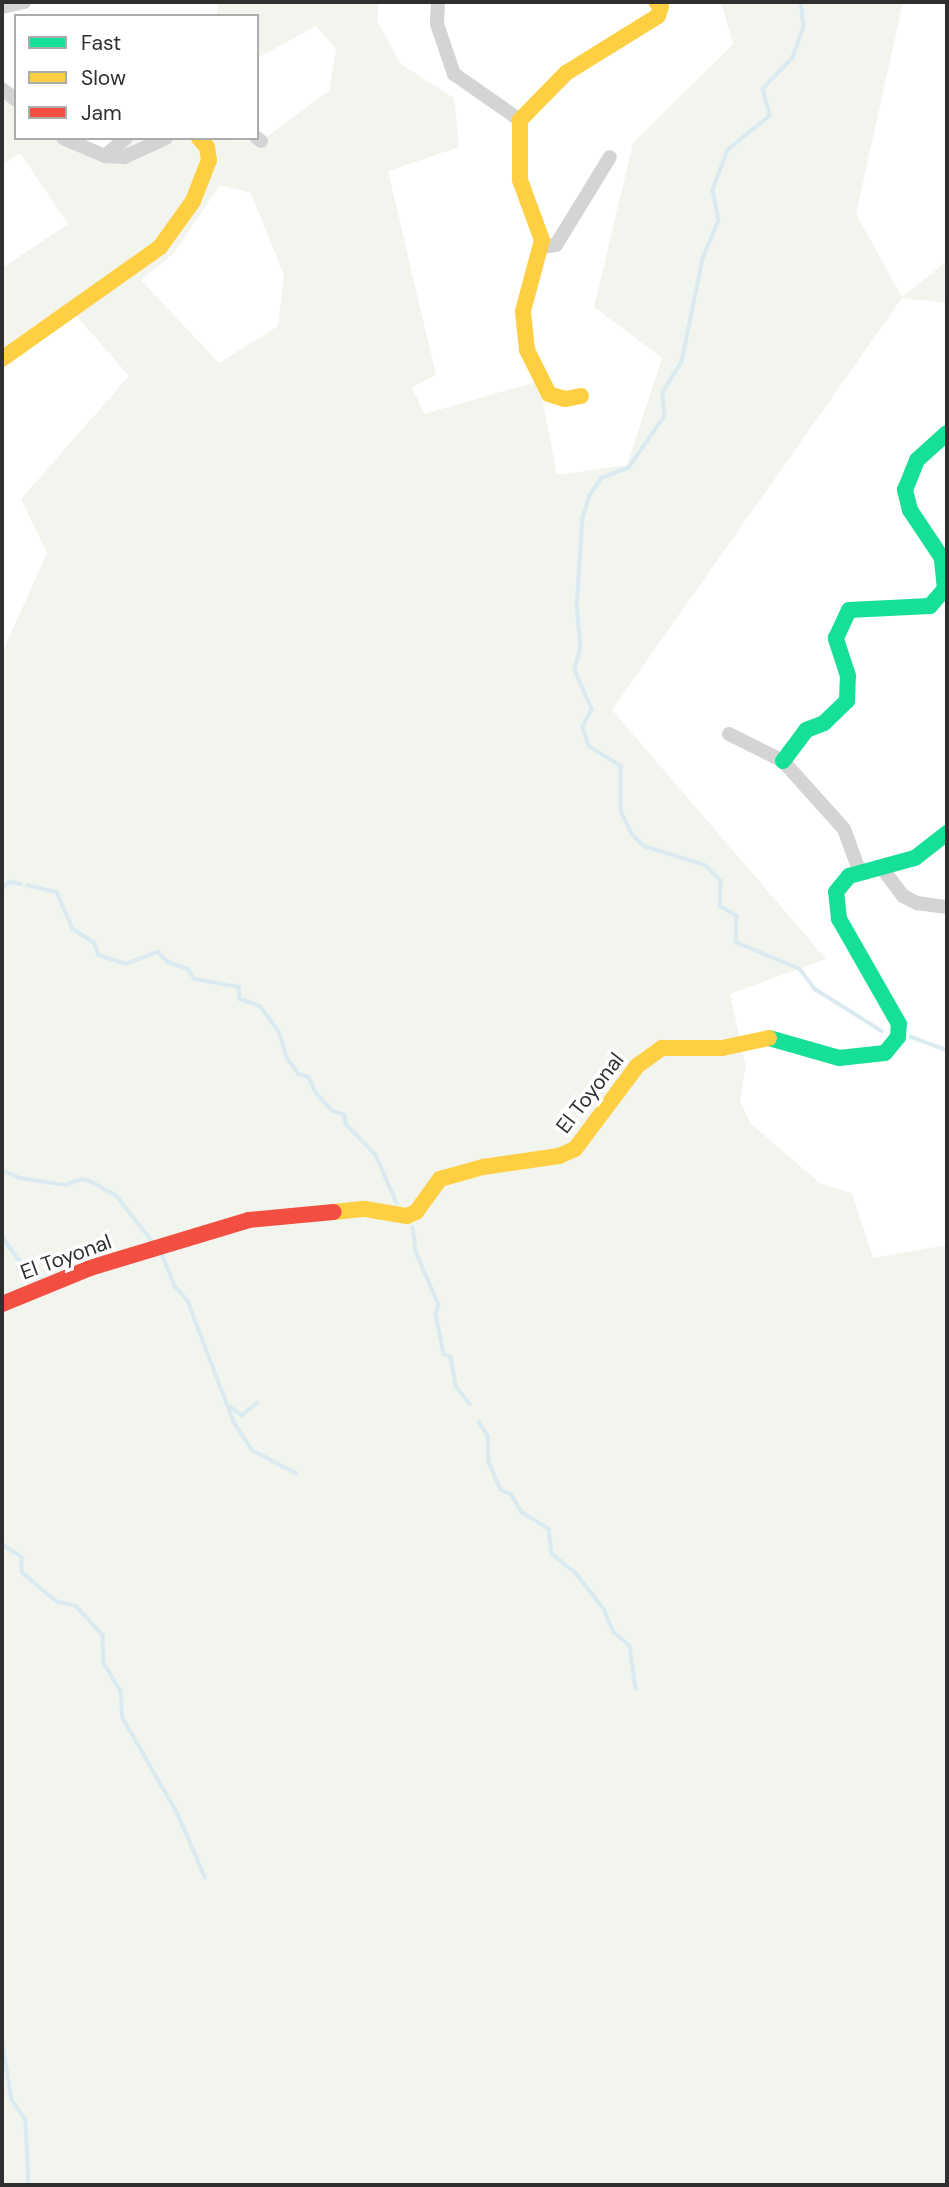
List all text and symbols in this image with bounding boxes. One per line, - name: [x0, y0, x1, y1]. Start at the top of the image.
- legend: [14, 14, 259, 140]
- text: Fast: [81, 29, 121, 57]
- text: Slow: [81, 64, 126, 92]
- text: Jam: [81, 99, 122, 127]
- street label: El Toyonal: [551, 1048, 629, 1138]
- street label: El Toyonal: [17, 1229, 115, 1285]

